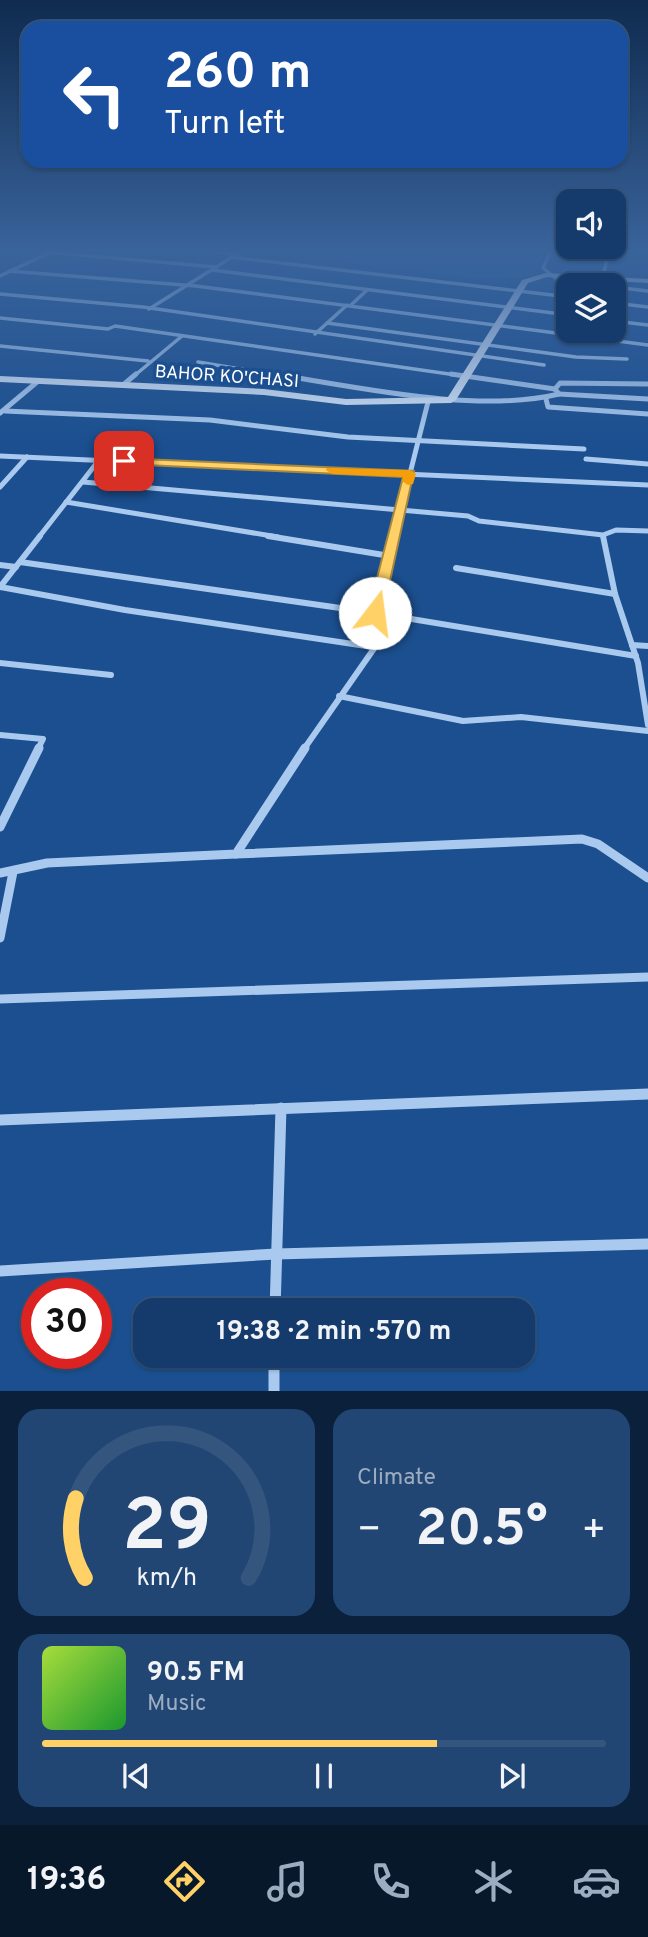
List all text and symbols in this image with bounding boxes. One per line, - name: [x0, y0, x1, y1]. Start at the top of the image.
- text: 260 m: [164, 44, 311, 106]
- icon: left: [49, 49, 140, 140]
- text: Turn left: [164, 105, 285, 145]
- map controls: [556, 189, 626, 343]
- button: sound: [556, 189, 626, 259]
- button: layers: [556, 273, 626, 343]
- street label: BAHOR KO'CHASI: [154, 361, 300, 394]
- pin: [94, 431, 154, 491]
- icon: arrive: [105, 442, 143, 480]
- position arrow: [338, 576, 412, 650]
- speed limit sign: 30: [21, 1278, 112, 1369]
- text: 19:38 · 2 min · 570 m: [217, 1316, 451, 1349]
- text: Climate: [357, 1464, 436, 1493]
- text: 29: [122, 1485, 211, 1577]
- text: 20.5°: [415, 1498, 548, 1564]
- text: −: [357, 1507, 382, 1556]
- text: +: [581, 1507, 606, 1556]
- text: km/h: [136, 1563, 197, 1595]
- text: 90.5 FM: [147, 1657, 245, 1690]
- text: Music: [147, 1690, 207, 1719]
- icon: previous: [117, 1757, 155, 1795]
- icon: pause: [305, 1757, 343, 1795]
- icon: next: [493, 1757, 531, 1795]
- icon: directions: [160, 1857, 209, 1906]
- icon: music: [263, 1857, 312, 1906]
- icon: phone: [366, 1857, 415, 1906]
- icon: climate: [469, 1857, 518, 1906]
- icon: car: [572, 1857, 621, 1906]
- text: 19:36: [27, 1861, 106, 1901]

